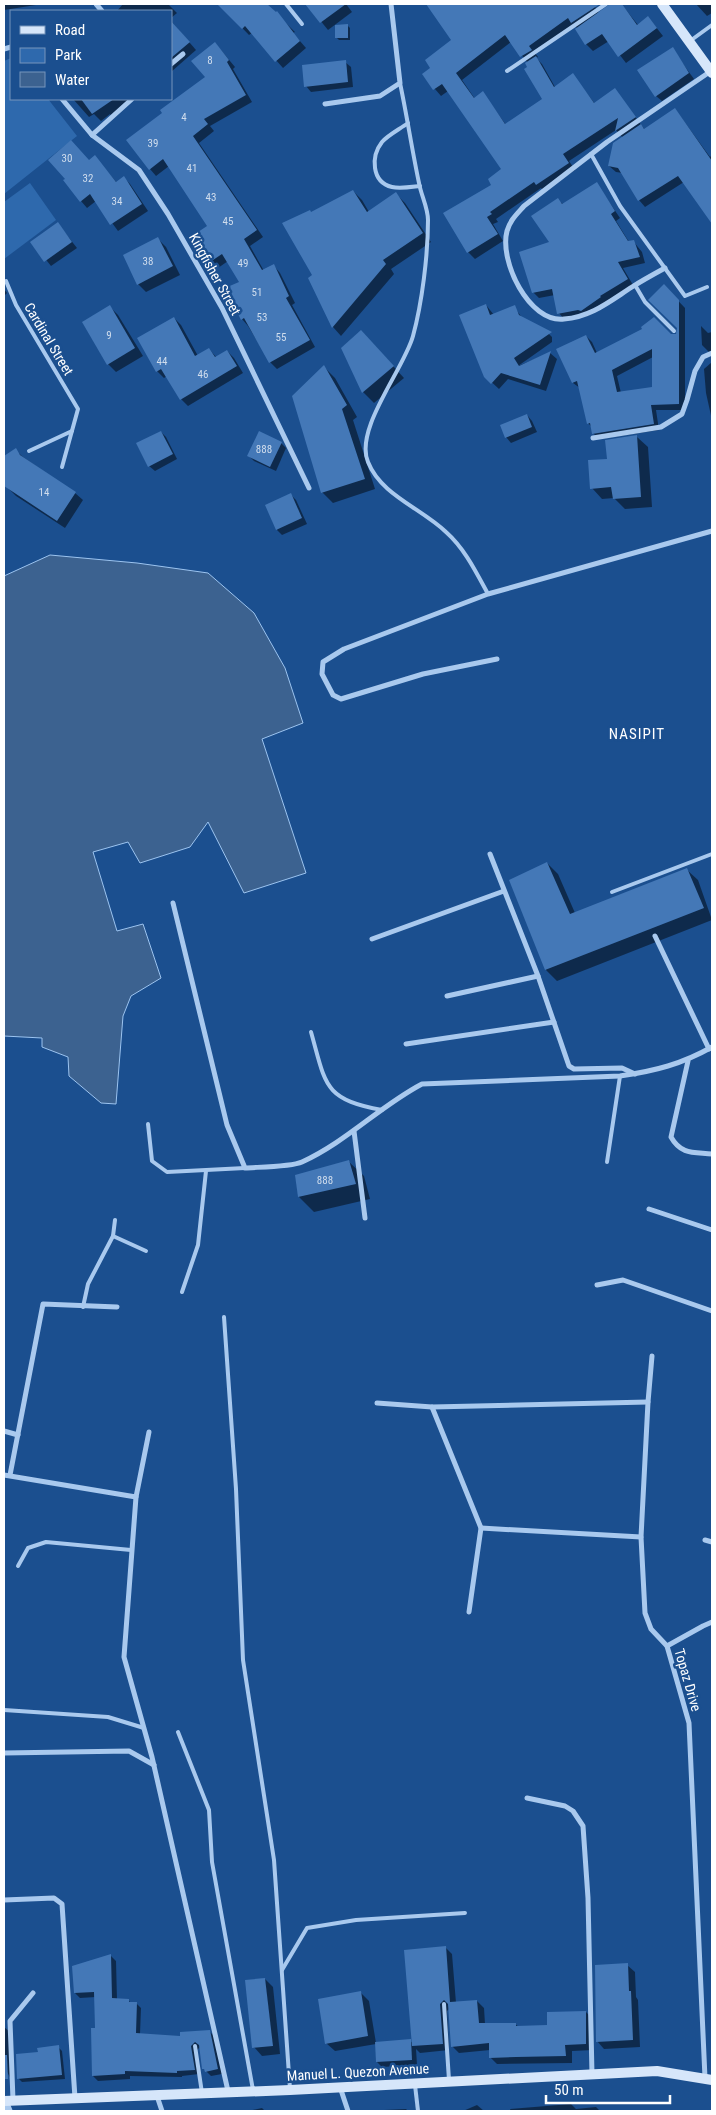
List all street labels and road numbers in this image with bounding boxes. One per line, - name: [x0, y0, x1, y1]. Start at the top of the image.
- street label: Kingfisher Street: [186, 230, 244, 318]
- street label: Cardinal Street: [21, 300, 77, 378]
- street label: Topaz Drive: [671, 1647, 705, 1714]
- street label: Manuel L. Quezon Avenue: [286, 2060, 430, 2084]

